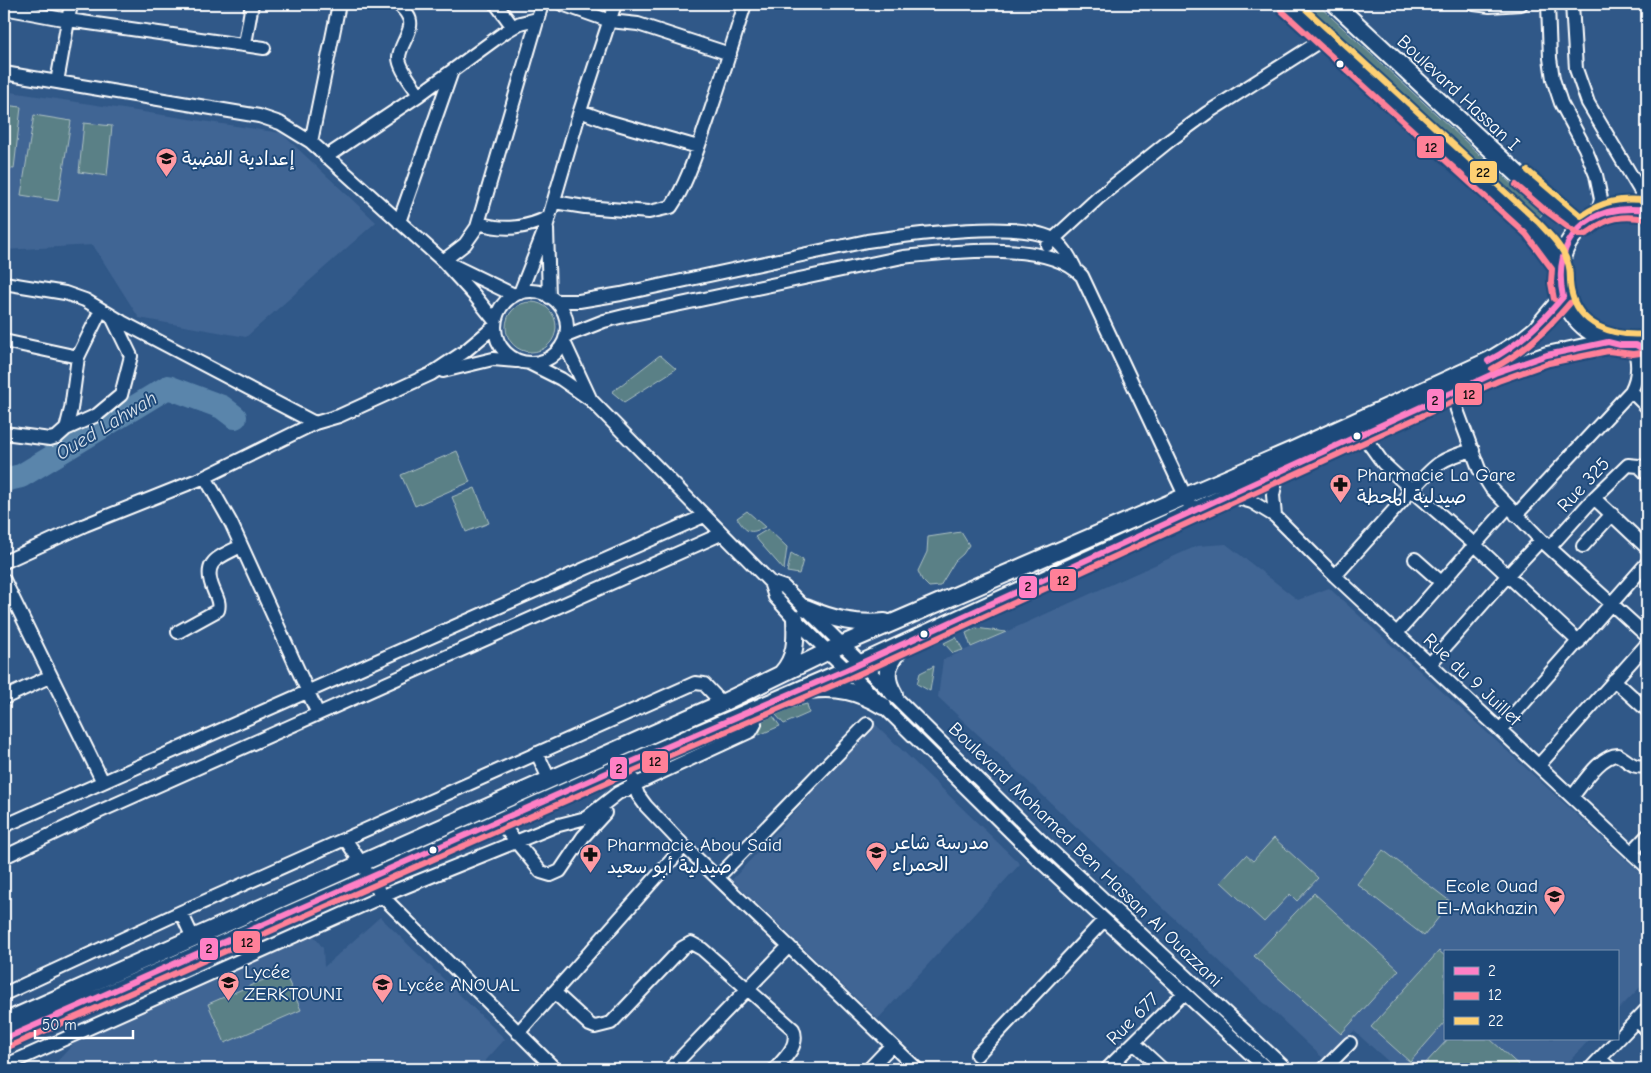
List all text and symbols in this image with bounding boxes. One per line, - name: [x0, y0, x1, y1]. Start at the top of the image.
- street label: Boulevard Hassan I: [1393, 30, 1524, 155]
- unlabelled marker: [1335, 59, 1345, 69]
- line badge: 12: [1416, 135, 1445, 159]
- text: 12: [1425, 139, 1437, 156]
- school or university icon: إعدادية الفضية: [154, 146, 178, 177]
- place label: إعدادية الفضية: [182, 148, 295, 170]
- line badge: 22: [1469, 160, 1498, 184]
- text: 22: [1476, 164, 1490, 181]
- line badge: 12: [1454, 382, 1483, 406]
- water label: Oued Lahwah: [51, 386, 161, 465]
- text: 12: [1463, 386, 1475, 403]
- line badge: 2: [1426, 388, 1445, 412]
- text: 2: [1432, 392, 1439, 409]
- unlabelled marker: [1352, 431, 1362, 441]
- street label: Rue 325: [1553, 453, 1615, 517]
- place label: Pharmacie La Gare صيدلية المحطة: [1357, 464, 1515, 508]
- pharmacy icon: Pharmacie La Gare صيدلية المحطة: [1329, 473, 1353, 504]
- line badge: 12: [1049, 568, 1077, 592]
- text: 12: [1057, 572, 1069, 589]
- line badge: 2: [1018, 575, 1038, 599]
- text: 2: [1025, 578, 1032, 595]
- unlabelled marker: [919, 629, 929, 639]
- street label: Rue du 9 Juillet: [1419, 629, 1526, 731]
- street label: Boulevard Mohamed Ben Hassan Al Ouazzani: [944, 718, 1227, 992]
- line badge: 12: [641, 750, 669, 774]
- text: 12: [649, 753, 661, 770]
- line badge: 2: [609, 756, 628, 780]
- text: 2: [616, 760, 623, 777]
- place label: مدرسة شاعر الحمراء: [890, 832, 989, 876]
- place label: Pharmacie Abou Said صيدلية أبو سعيد: [607, 834, 782, 878]
- school or university icon: مدرسة شاعر الحمراء: [864, 841, 888, 872]
- pharmacy icon: Pharmacie Abou Said صيدلية أبو سعيد: [579, 843, 603, 874]
- unlabelled marker: [428, 845, 438, 855]
- place label: Ecole Ouad El-Makhazin: [1437, 875, 1538, 919]
- school or university icon: Ecole Ouad El-Makhazin: [1542, 884, 1566, 915]
- line badge: 12: [232, 930, 261, 954]
- text: 12: [241, 934, 253, 951]
- line badge: 2: [199, 937, 219, 961]
- text: 2: [206, 940, 213, 957]
- legend: [1444, 950, 1618, 1040]
- place label: Lycée ZERKTOUNI: [244, 961, 343, 1005]
- text: 2: [1488, 962, 1496, 980]
- school or university icon: Lycée ZERKTOUNI: [216, 970, 240, 1001]
- school or university icon: Lycée ANOUAL: [370, 972, 394, 1003]
- place label: Lycée ANOUAL: [398, 974, 520, 996]
- text: 12: [1488, 986, 1502, 1004]
- street label: Rue 677: [1102, 988, 1164, 1050]
- scale bar: [35, 1008, 132, 1040]
- text: 22: [1488, 1012, 1504, 1030]
- text: 50 m: [42, 1016, 77, 1034]

